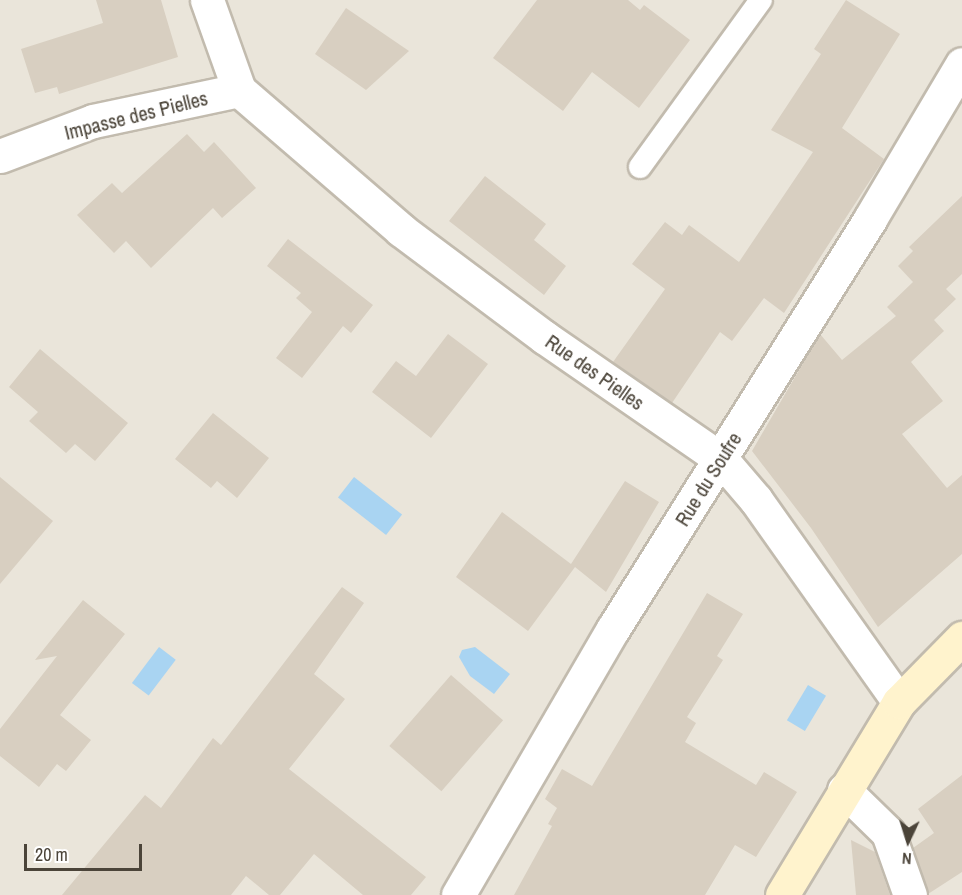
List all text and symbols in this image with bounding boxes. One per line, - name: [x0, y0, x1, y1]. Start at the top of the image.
- street label: Impasse des Pielles: [62, 86, 210, 144]
- street label: Rue des Pielles: [541, 329, 649, 415]
- street label: Rue du Soufre: [670, 428, 746, 530]
- north arrow: [878, 811, 938, 871]
- scale bar: [27, 832, 146, 870]
- text: 20 m: [35, 842, 68, 867]
- text: N: [901, 848, 912, 870]

